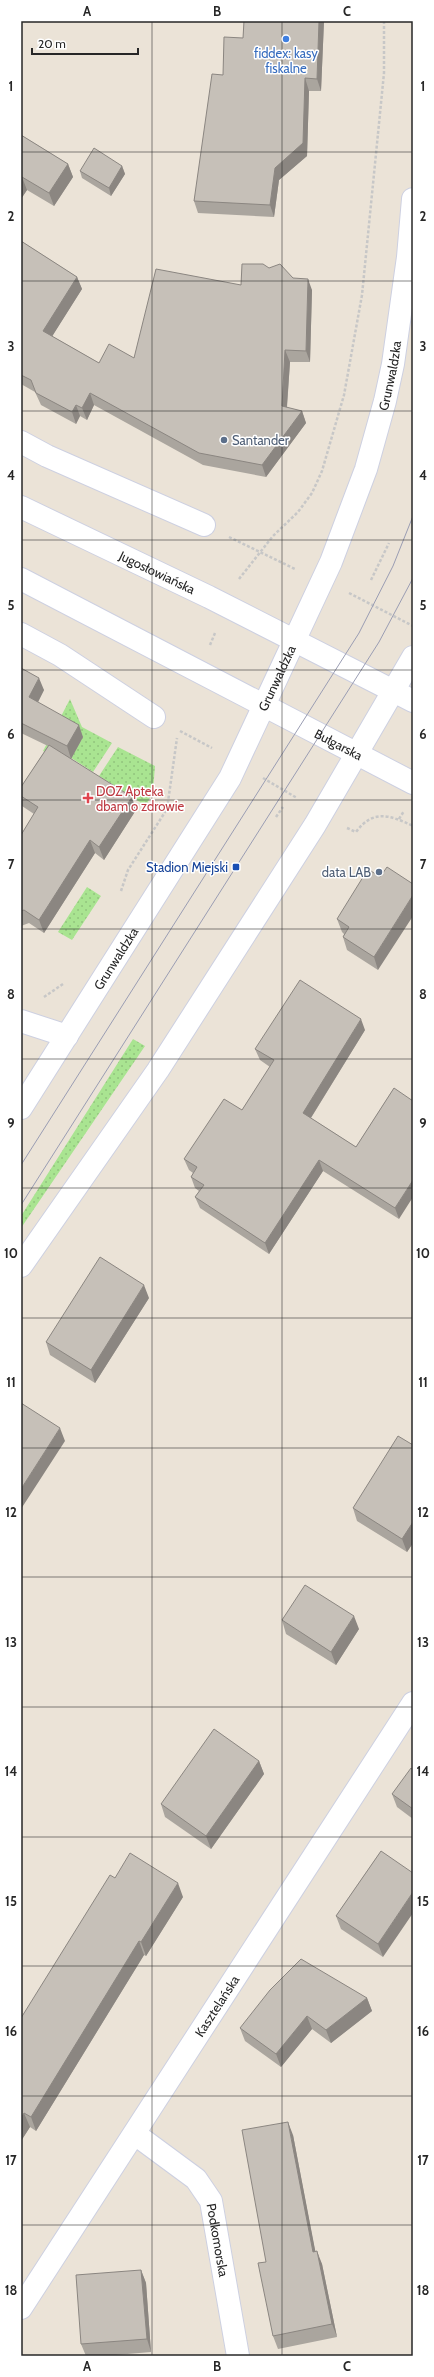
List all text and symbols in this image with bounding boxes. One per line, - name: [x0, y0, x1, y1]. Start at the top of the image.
- text: A: [83, 3, 92, 19]
- text: B: [213, 3, 221, 19]
- text: C: [343, 3, 351, 19]
- scale bar: [32, 30, 138, 56]
- marker: fiddex: kasy fiskalne: [281, 34, 291, 44]
- text: 20 m: [38, 36, 66, 51]
- place label: fiddex: kasy fiskalne: [254, 45, 318, 76]
- text: 1: [9, 78, 13, 94]
- text: 1: [421, 78, 425, 94]
- text: 2: [8, 208, 15, 224]
- text: 2: [420, 208, 427, 224]
- text: 3: [7, 338, 15, 354]
- text: 3: [419, 338, 427, 354]
- street label: Grunwaldzka: [375, 339, 404, 412]
- place label: Santander: [232, 432, 290, 448]
- marker: Santander: [219, 435, 229, 445]
- text: 4: [7, 467, 15, 483]
- text: 4: [419, 467, 427, 483]
- street label: Jugosłowiańska: [116, 547, 198, 598]
- text: 5: [8, 597, 15, 613]
- text: 5: [420, 597, 427, 613]
- street label: Grunwaldzka: [255, 642, 299, 713]
- street label: Bułgarska: [312, 725, 366, 764]
- text: 6: [7, 726, 15, 742]
- text: 6: [419, 726, 427, 742]
- place label: DOZ Apteka dbam o zdrowie: [96, 783, 184, 814]
- marker: DOZ Apteka dbam o zdrowie: [83, 793, 93, 803]
- text: 7: [8, 856, 15, 872]
- text: 7: [420, 856, 427, 872]
- place label: Stadion Miejski: [146, 859, 228, 876]
- marker: Stadion Miejski: [231, 862, 241, 872]
- place label: data LAB: [322, 864, 371, 880]
- marker: data LAB: [374, 867, 384, 877]
- street label: Grunwaldzka: [90, 924, 142, 993]
- text: 8: [7, 986, 15, 1002]
- text: 8: [419, 986, 427, 1002]
- text: 9: [7, 1115, 15, 1131]
- text: 9: [419, 1115, 427, 1131]
- text: 10: [4, 1245, 18, 1261]
- text: 10: [416, 1245, 430, 1261]
- text: 11: [6, 1374, 16, 1390]
- text: 11: [418, 1374, 428, 1390]
- text: 12: [5, 1504, 17, 1520]
- text: 12: [417, 1504, 429, 1520]
- text: 13: [5, 1634, 17, 1650]
- text: 13: [417, 1634, 429, 1650]
- text: 14: [5, 1763, 17, 1779]
- text: 14: [417, 1763, 429, 1779]
- text: 15: [5, 1893, 17, 1909]
- text: 15: [417, 1893, 429, 1909]
- street label: Kasztelańska: [191, 1971, 243, 2040]
- text: 16: [5, 2023, 17, 2039]
- text: 16: [417, 2023, 429, 2039]
- text: 17: [5, 2152, 17, 2168]
- text: 17: [417, 2152, 429, 2168]
- street label: Podkomorska: [204, 2202, 232, 2279]
- text: 18: [5, 2282, 17, 2298]
- text: 18: [417, 2282, 429, 2298]
- text: A: [83, 2358, 92, 2374]
- text: B: [213, 2358, 221, 2374]
- text: C: [343, 2358, 351, 2374]

